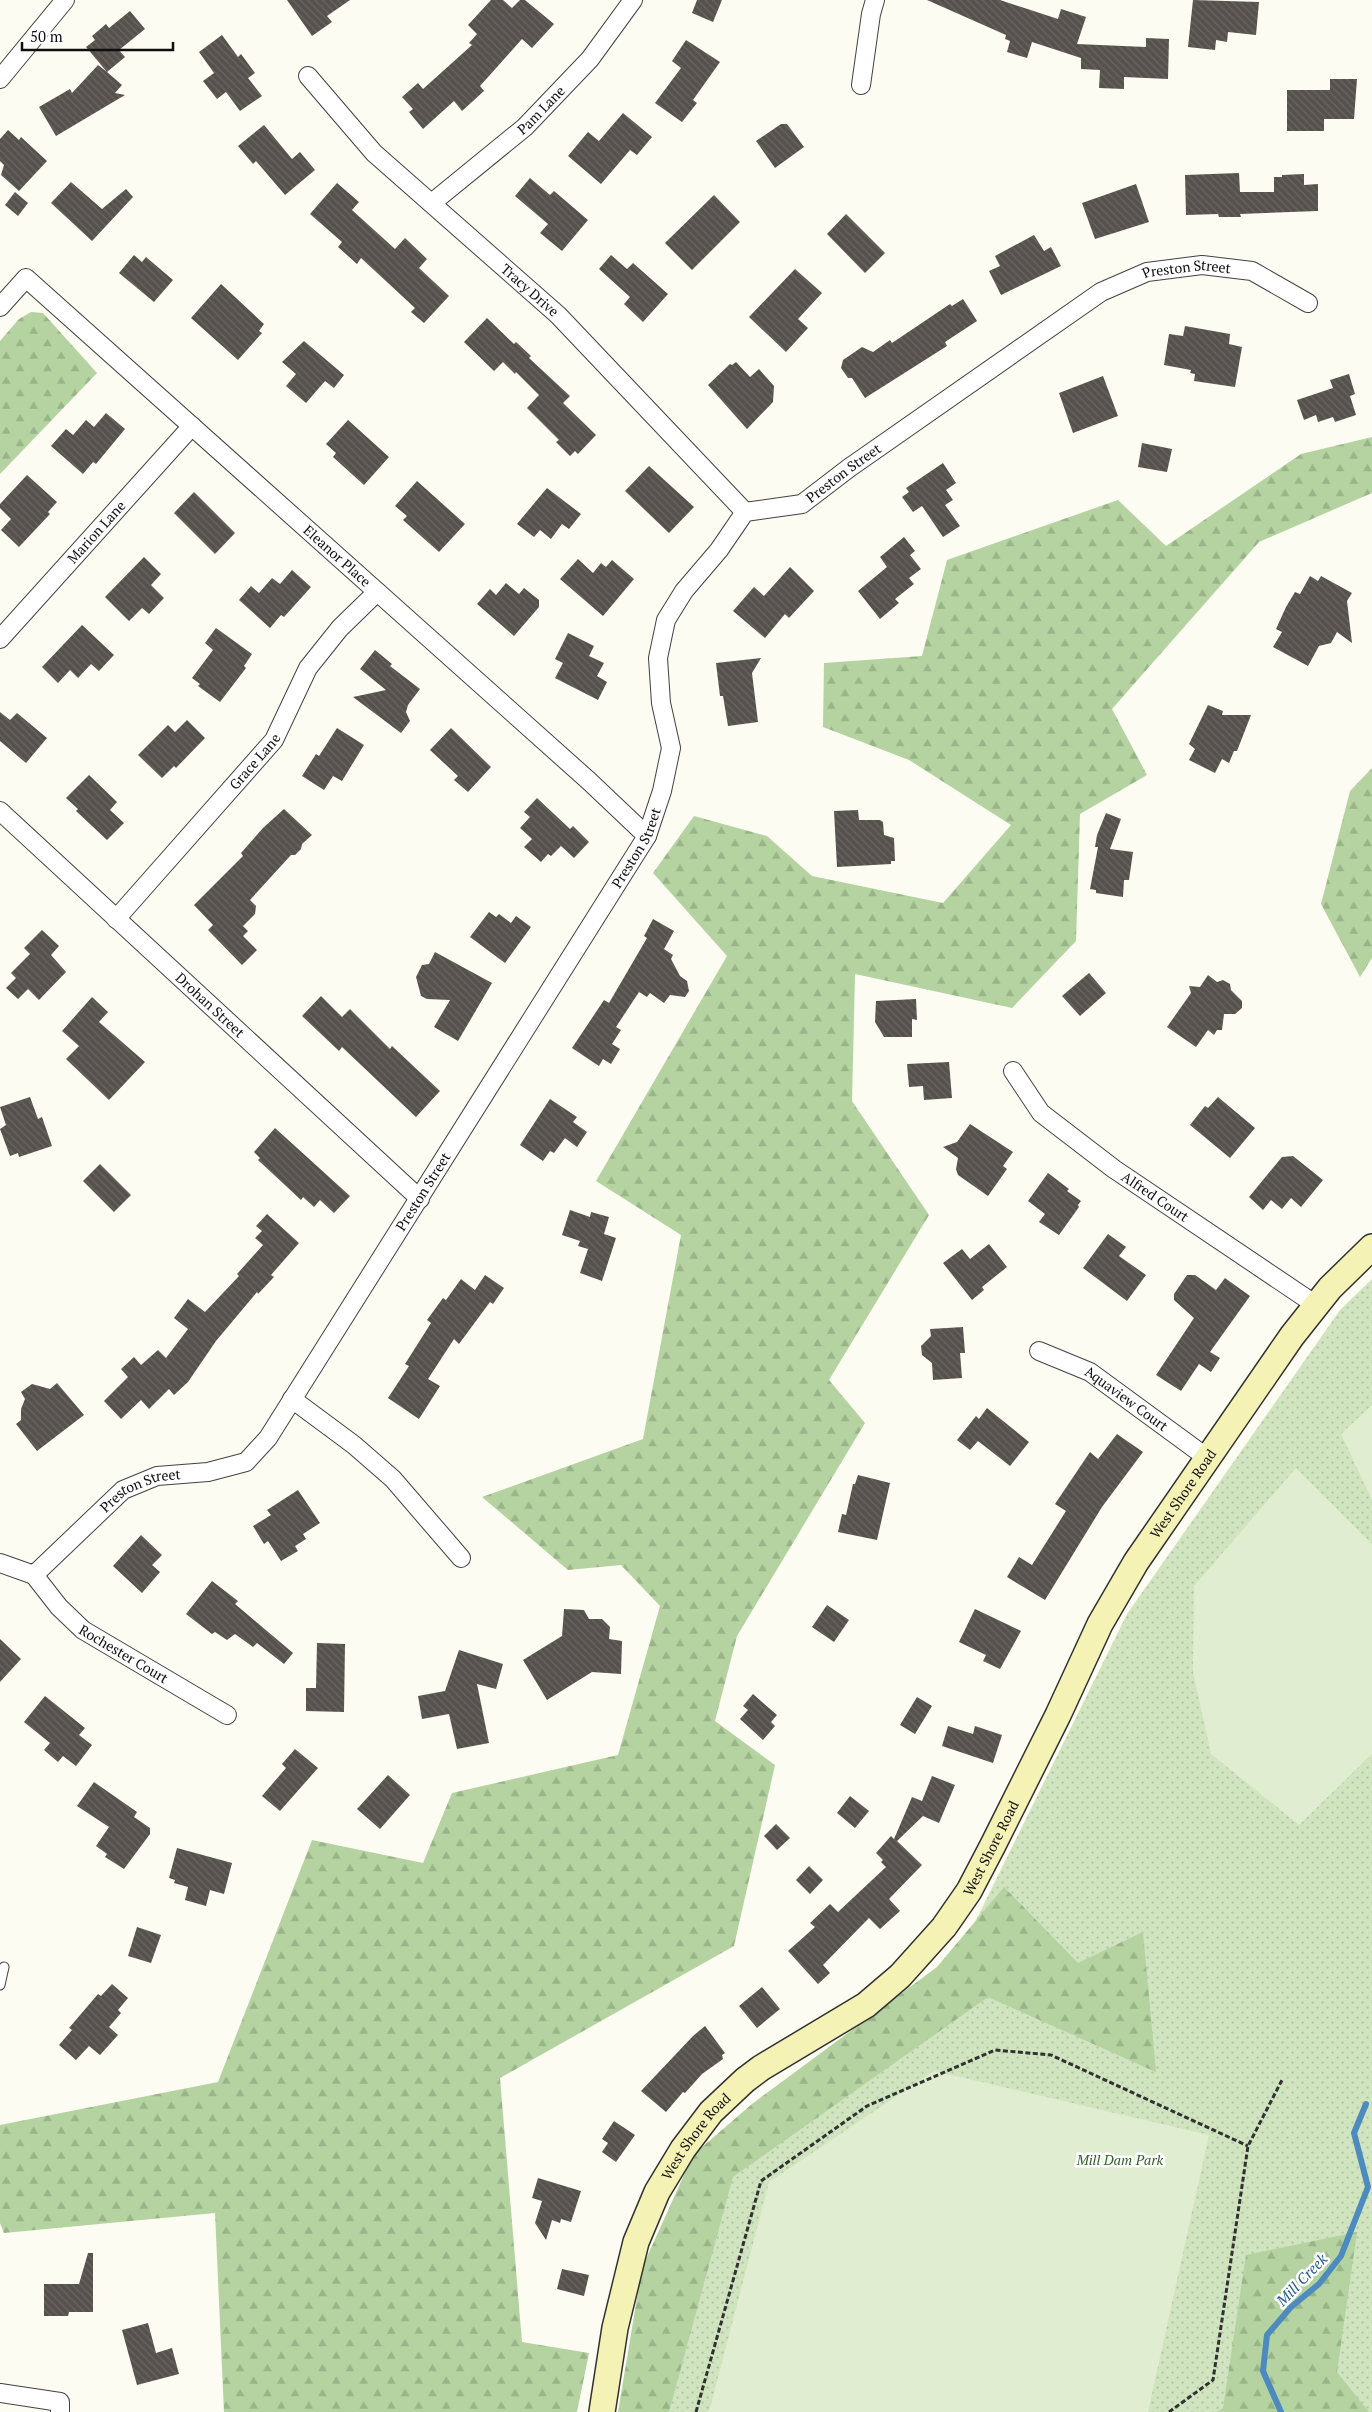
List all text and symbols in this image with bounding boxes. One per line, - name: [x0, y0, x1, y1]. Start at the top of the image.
- scale bar: [22, 20, 174, 52]
- text: 50 m: [30, 26, 63, 46]
- street label: Pam Lane: [513, 81, 569, 139]
- street label: Preston Street: [1139, 255, 1233, 282]
- street label: Tracy Drive: [497, 259, 563, 320]
- street label: Preston Street: [802, 438, 885, 507]
- street label: Marion Lane: [63, 496, 129, 567]
- street label: Eleanor Place: [300, 520, 375, 591]
- street label: Grace Lane: [225, 731, 285, 793]
- street label: Preston Street: [607, 804, 665, 891]
- street label: Drohan Street: [172, 968, 250, 1042]
- street label: Preston Street: [391, 1148, 455, 1234]
- street label: Alfred Court: [1118, 1167, 1193, 1226]
- street label: Aquaview Court: [1082, 1361, 1173, 1435]
- street label: West Shore Road: [1145, 1445, 1220, 1542]
- street label: Preston Street: [95, 1464, 182, 1516]
- street label: Rochester Court: [76, 1620, 173, 1688]
- street label: West Shore Road: [958, 1797, 1023, 1899]
- street label: West Shore Road: [657, 2088, 735, 2183]
- park label: Mill Dam Park: [1076, 2150, 1164, 2169]
- water label: Mill Creek: [1271, 2248, 1332, 2310]

